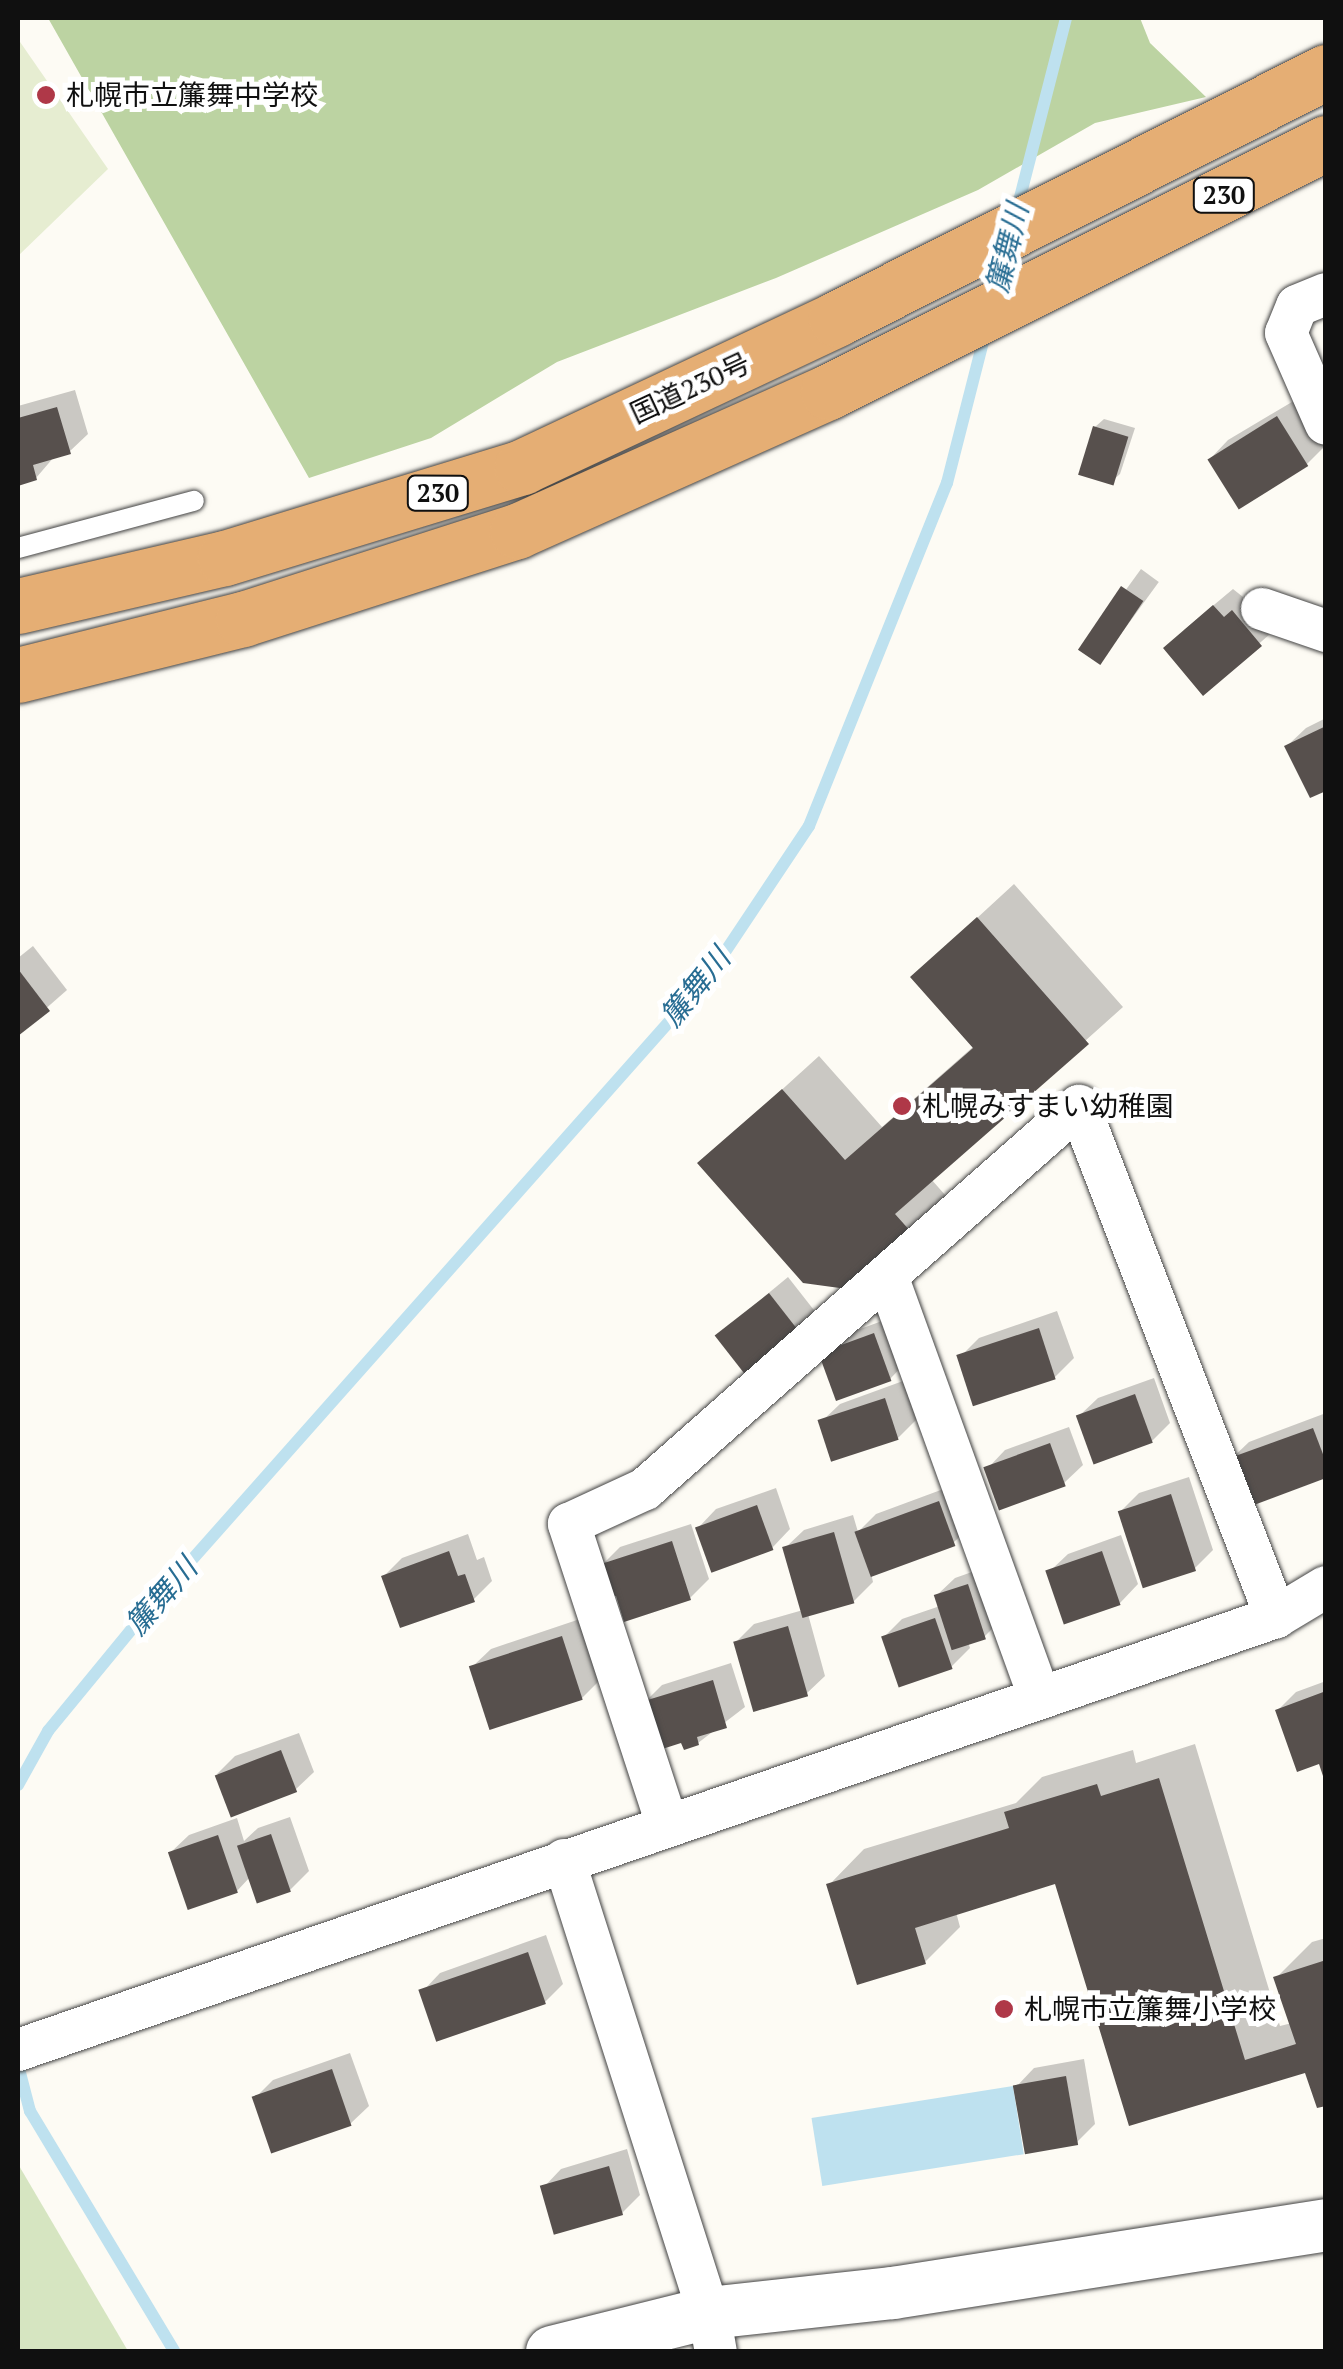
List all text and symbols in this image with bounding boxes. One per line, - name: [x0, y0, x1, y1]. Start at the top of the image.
- place label: 札幌市立簾舞中学校: [66, 78, 318, 112]
- marker: 札幌市立簾舞中学校: [35, 84, 57, 106]
- road number: 230: [1192, 175, 1256, 215]
- water label: 簾舞川: [979, 200, 1035, 296]
- street label: 国道230号: [625, 346, 755, 430]
- road number: 230: [406, 473, 470, 513]
- water label: 簾舞川: [653, 941, 737, 1033]
- place label: 札幌みすまい幼稚園: [922, 1089, 1174, 1123]
- marker: 札幌みすまい幼稚園: [891, 1095, 913, 1117]
- water label: 簾舞川: [118, 1550, 204, 1642]
- place label: 札幌市立簾舞小学校: [1024, 1992, 1276, 2026]
- marker: 札幌市立簾舞小学校: [993, 1998, 1015, 2020]

